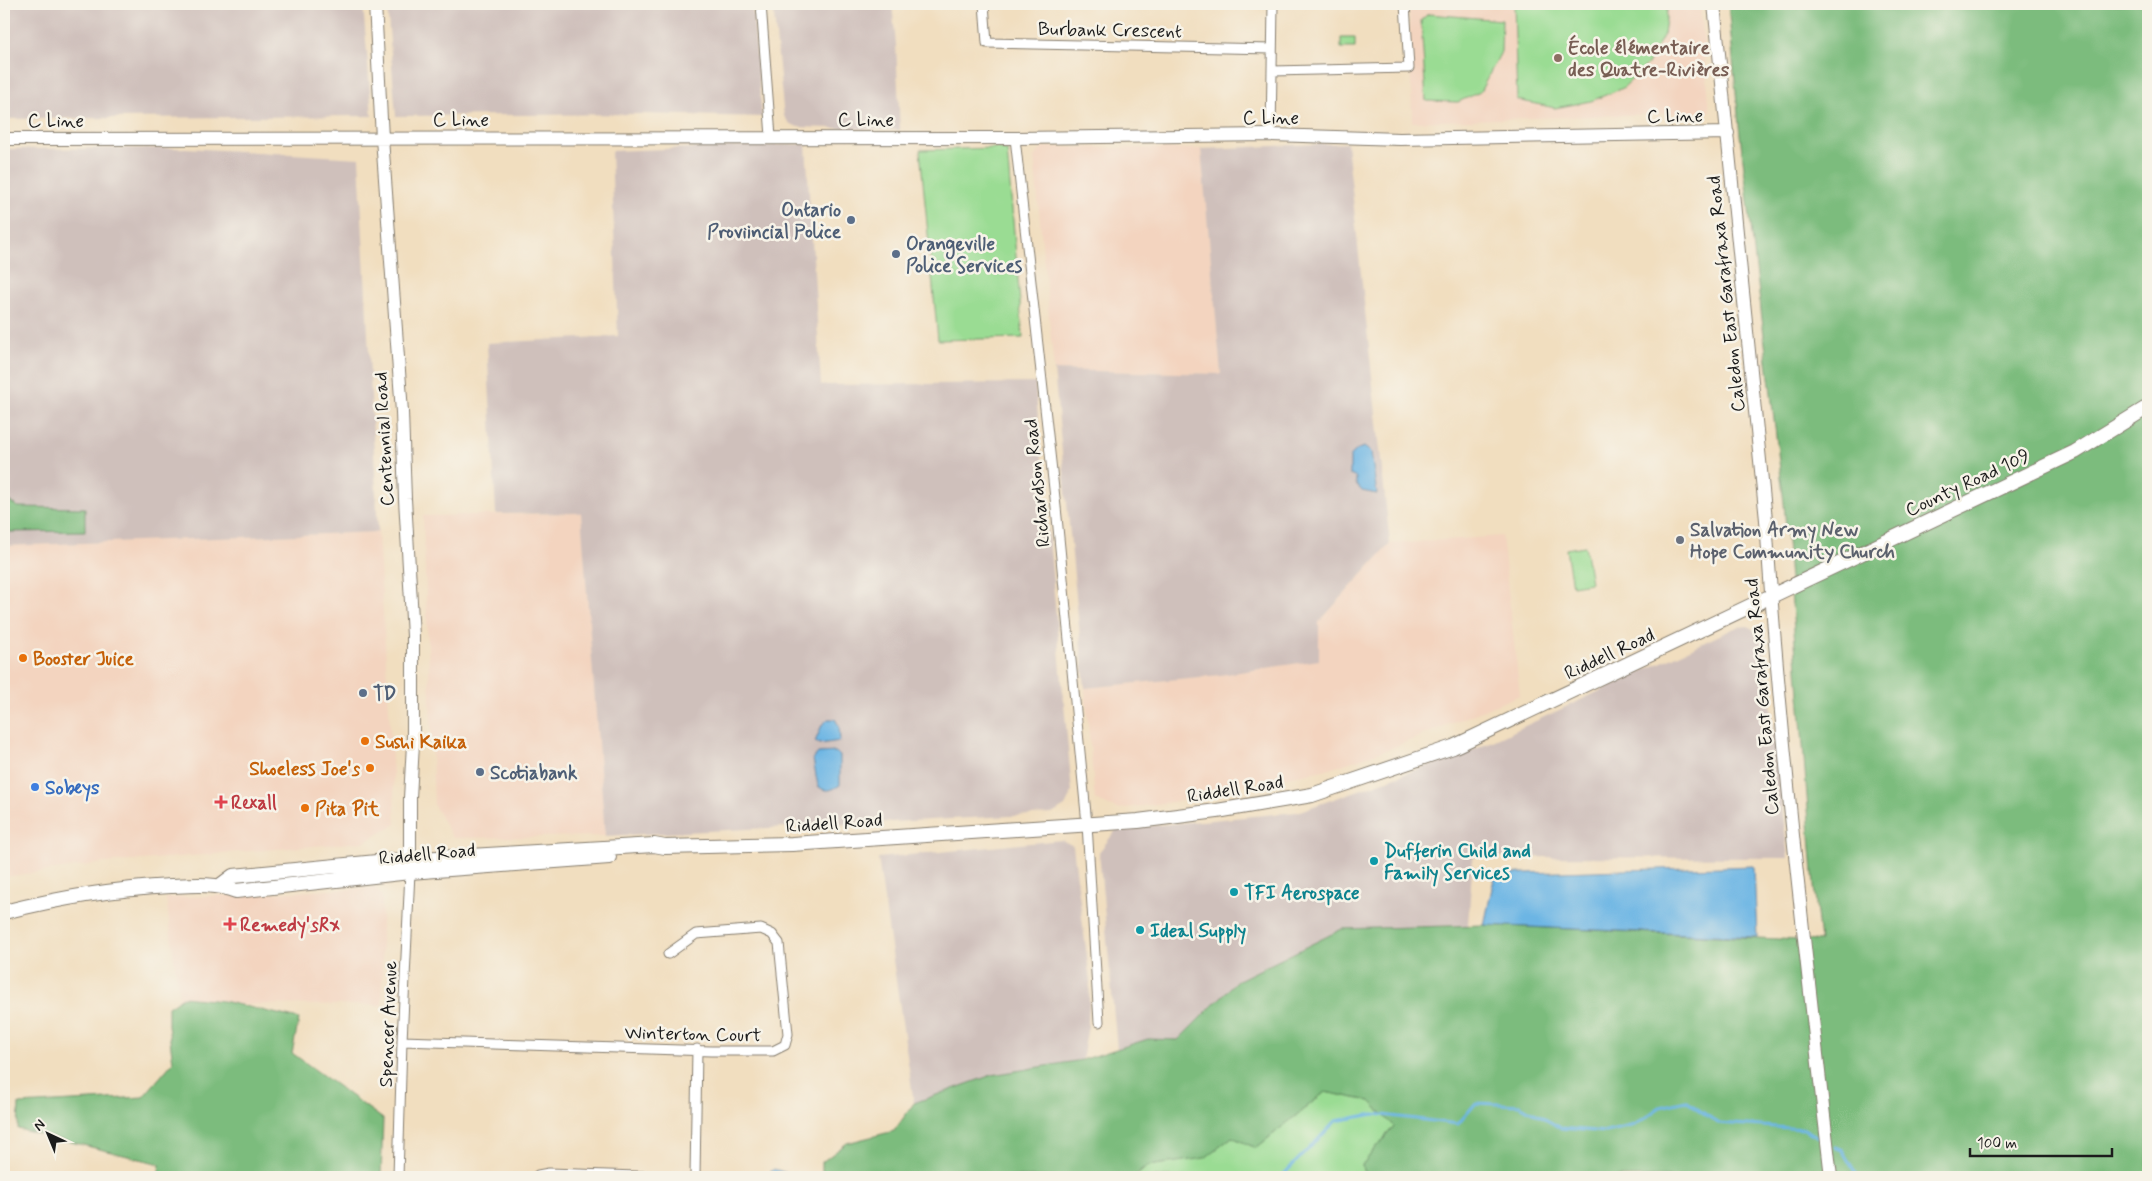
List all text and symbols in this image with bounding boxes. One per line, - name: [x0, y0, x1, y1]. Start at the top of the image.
- street label: Burbank Crescent: [1038, 17, 1182, 44]
- place label: École élémentaire des Quatre-Rivières: [1568, 34, 1730, 83]
- marker: École élémentaire des Quatre-Rivières: [1552, 52, 1564, 64]
- street label: C Line: [1647, 104, 1703, 129]
- street label: C Line: [1243, 106, 1299, 131]
- street label: C Line: [433, 108, 489, 133]
- street label: C Line: [838, 108, 894, 133]
- street label: C Line: [28, 109, 84, 134]
- street label: Caledon East Garafraxa Road: [1702, 174, 1751, 413]
- place label: Ontario Proviincial Police: [707, 198, 842, 245]
- marker: Ontario Proviincial Police: [845, 214, 857, 226]
- place label: Orangeville Police Services: [906, 232, 1023, 279]
- marker: Orangeville Police Services: [890, 248, 902, 260]
- street label: Centennial Road: [368, 371, 401, 507]
- street label: Richardson Road: [1018, 417, 1057, 548]
- street label: County Road 109: [1901, 444, 2034, 524]
- place label: Salvation Army New Hope Community Church: [1690, 518, 1895, 565]
- marker: Salvation Army New Hope Community Church: [1674, 534, 1686, 546]
- street label: Caledon East Garafraxa Road: [1740, 577, 1785, 816]
- street label: Riddell Road: [1560, 623, 1659, 686]
- place label: Booster Juice: [33, 647, 134, 672]
- marker: Booster Juice: [17, 652, 29, 664]
- place label: TD: [373, 682, 396, 707]
- marker: TD: [357, 687, 369, 699]
- place label: Sushi Kaika: [375, 730, 467, 755]
- marker: Sushi Kaika: [359, 735, 371, 747]
- place label: Shoeless Joe's: [249, 757, 361, 782]
- place label: Scotiabank: [490, 761, 578, 786]
- marker: Shoeless Joe's: [364, 762, 376, 774]
- marker: Scotiabank: [474, 766, 486, 778]
- street label: Riddell Road: [1185, 770, 1285, 809]
- place label: Sobeys: [45, 776, 100, 802]
- marker: Sobeys: [29, 781, 41, 793]
- place label: Rexall: [231, 791, 277, 816]
- marker: Rexall: [215, 796, 227, 808]
- place label: Pita Pit: [315, 797, 380, 822]
- marker: Pita Pit: [299, 802, 311, 814]
- street label: Riddell Road: [785, 808, 883, 839]
- street label: Riddell Road: [378, 838, 477, 871]
- place label: Dufferin Child and Family Services: [1384, 839, 1531, 887]
- marker: Dufferin Child and Family Services: [1368, 855, 1380, 867]
- place label: TFI Aerospace: [1244, 881, 1360, 906]
- marker: TFI Aerospace: [1228, 886, 1240, 898]
- place label: Remedy'sRx: [240, 913, 340, 939]
- marker: Remedy'sRx: [224, 918, 236, 930]
- place label: Ideal Supply: [1150, 919, 1246, 945]
- marker: Ideal Supply: [1134, 924, 1146, 936]
- street label: Spencer Avenue: [374, 960, 403, 1088]
- street label: Winterton Court: [624, 1021, 762, 1048]
- north arrow: [22, 1108, 72, 1158]
- text: N: [30, 1116, 49, 1135]
- scale bar: [1970, 1126, 2112, 1158]
- text: 100 m: [1977, 1134, 2017, 1154]

